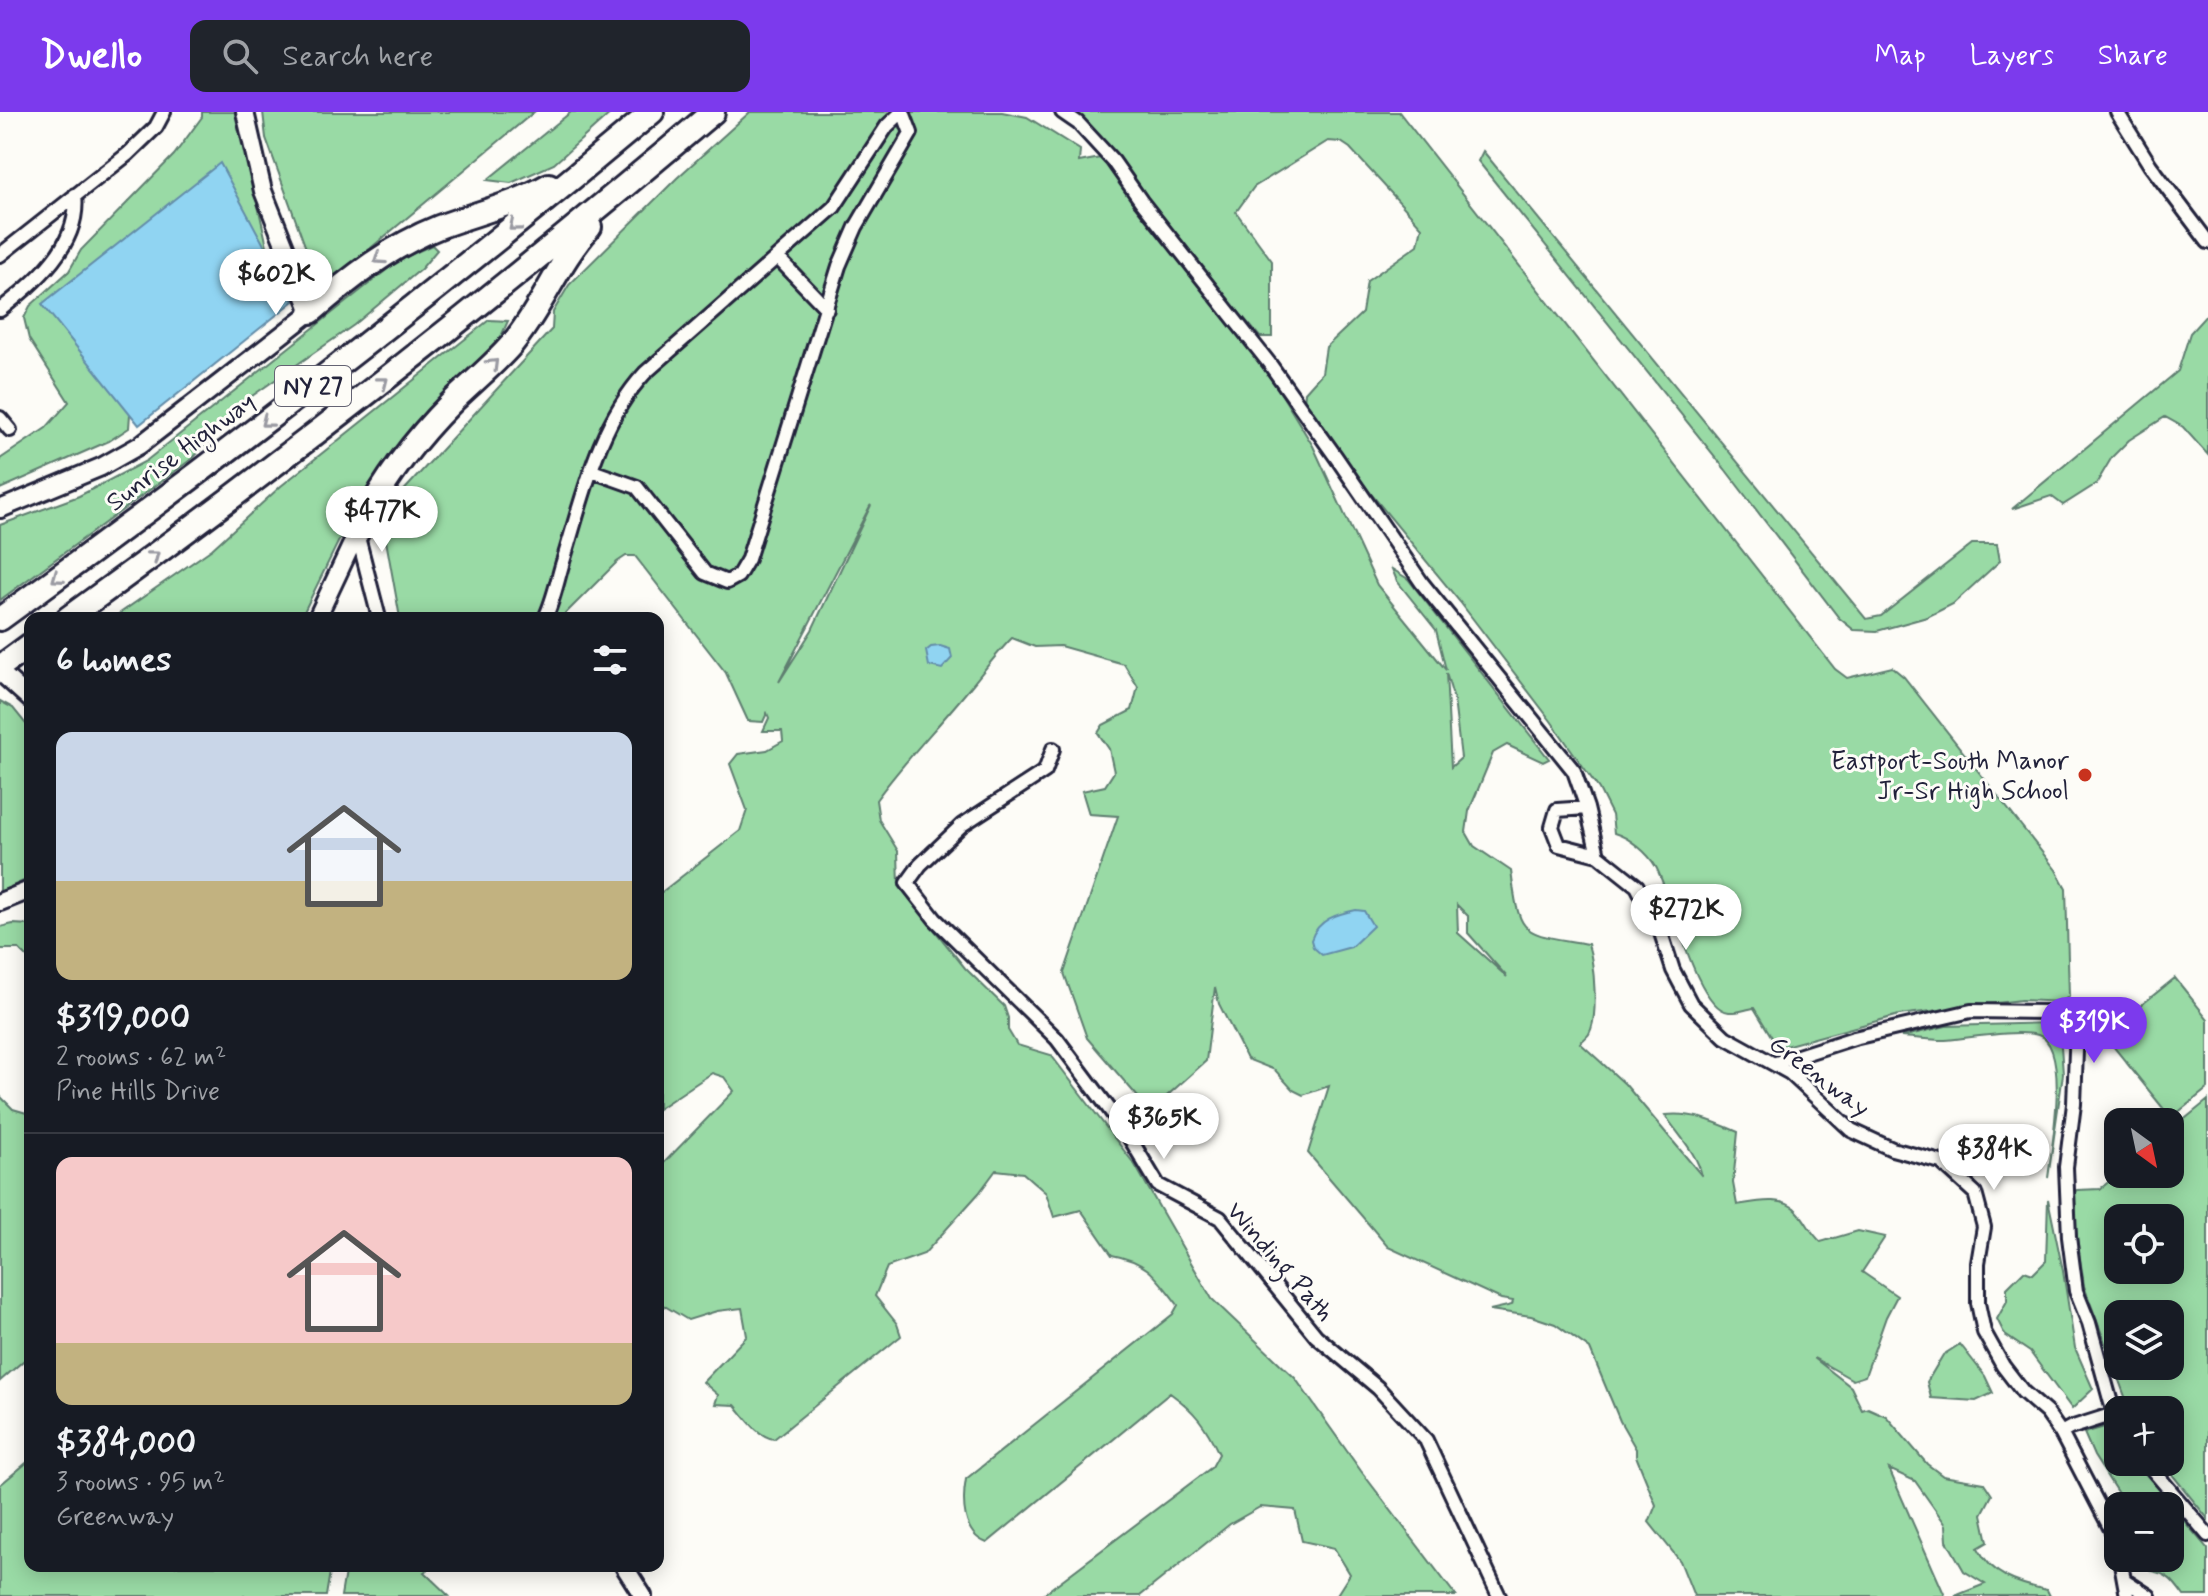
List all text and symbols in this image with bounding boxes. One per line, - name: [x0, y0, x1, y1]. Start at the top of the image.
- search box: [190, 20, 750, 92]
- text: Dwello: [40, 32, 142, 81]
- icon: search: [218, 34, 262, 78]
- text: Search here: [282, 37, 433, 76]
- text: Map: [1875, 38, 1926, 75]
- text: Layers: [1970, 38, 2054, 75]
- text: Share: [2098, 38, 2168, 75]
- one-way arrow: [508, 216, 523, 231]
- pin: $602K: [220, 249, 332, 317]
- one-way arrow: [373, 249, 388, 264]
- text: $602K: [237, 258, 315, 292]
- one-way arrow: [484, 359, 498, 373]
- road number: NY 27: [275, 366, 351, 406]
- one-way arrow: [374, 377, 389, 391]
- street label: Sunrise Highway: [100, 385, 264, 521]
- one-way arrow: [260, 413, 275, 427]
- pin: $477K: [326, 486, 438, 554]
- text: $477K: [344, 495, 420, 529]
- one-way arrow: [145, 551, 159, 565]
- one-way arrow: [52, 568, 66, 583]
- text: 6 homes: [56, 638, 171, 683]
- icon: filters: [588, 638, 632, 682]
- place label: Eastport-South Manor Jr-Sr High School: [1831, 745, 2070, 809]
- marker: Eastport-South Manor Jr-Sr High School: [2076, 766, 2094, 784]
- icon: home: [272, 784, 416, 928]
- pin: $272K: [1630, 884, 1742, 952]
- text: $272K: [1649, 893, 1723, 927]
- text: $319,000: [56, 996, 190, 1041]
- pin: $319K: [2038, 997, 2150, 1065]
- text: $319K: [2059, 1006, 2129, 1040]
- street label: Greenway: [1761, 1027, 1876, 1126]
- text: 2 rooms · 62 m²: [56, 1041, 226, 1075]
- text: Pine Hills Drive: [56, 1075, 220, 1109]
- pin: $365K: [1108, 1093, 1220, 1161]
- text: $365K: [1127, 1102, 1201, 1136]
- north arrow: [2104, 1108, 2184, 1188]
- map controls: [2104, 1108, 2184, 1572]
- pin: $384K: [1938, 1124, 2050, 1192]
- text: $384K: [1957, 1133, 2031, 1167]
- street label: Winding Path: [1216, 1195, 1341, 1331]
- button: locate: [2104, 1204, 2184, 1284]
- icon: home: [272, 1209, 416, 1353]
- button: layers: [2104, 1300, 2184, 1380]
- button: +: [2104, 1396, 2184, 1476]
- text: $384,000: [56, 1421, 196, 1466]
- text: 3 rooms · 95 m²: [56, 1466, 225, 1500]
- button: −: [2104, 1492, 2184, 1572]
- text: Greenway: [56, 1500, 174, 1534]

